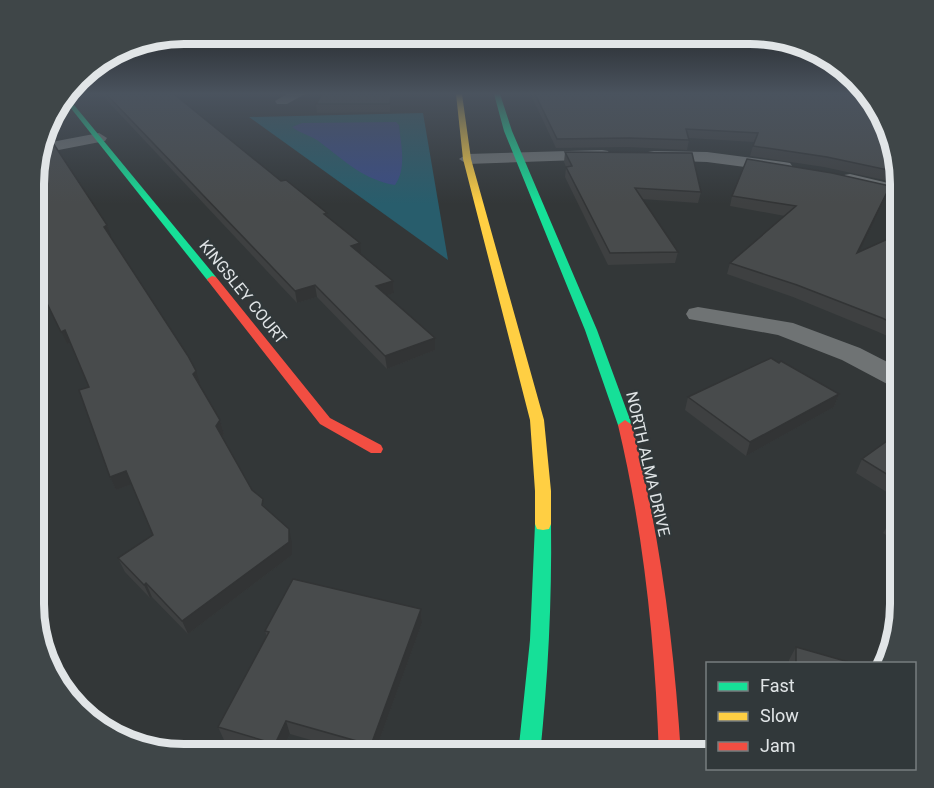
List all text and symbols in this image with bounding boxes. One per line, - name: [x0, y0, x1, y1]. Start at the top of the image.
- street label: KINGSLEY COURT: [195, 236, 291, 348]
- street label: NORTH ALMA DRIVE: [622, 390, 674, 538]
- legend: [706, 662, 916, 770]
- text: Fast: [760, 675, 795, 696]
- text: Slow: [760, 705, 799, 726]
- text: Jam: [760, 735, 796, 756]

